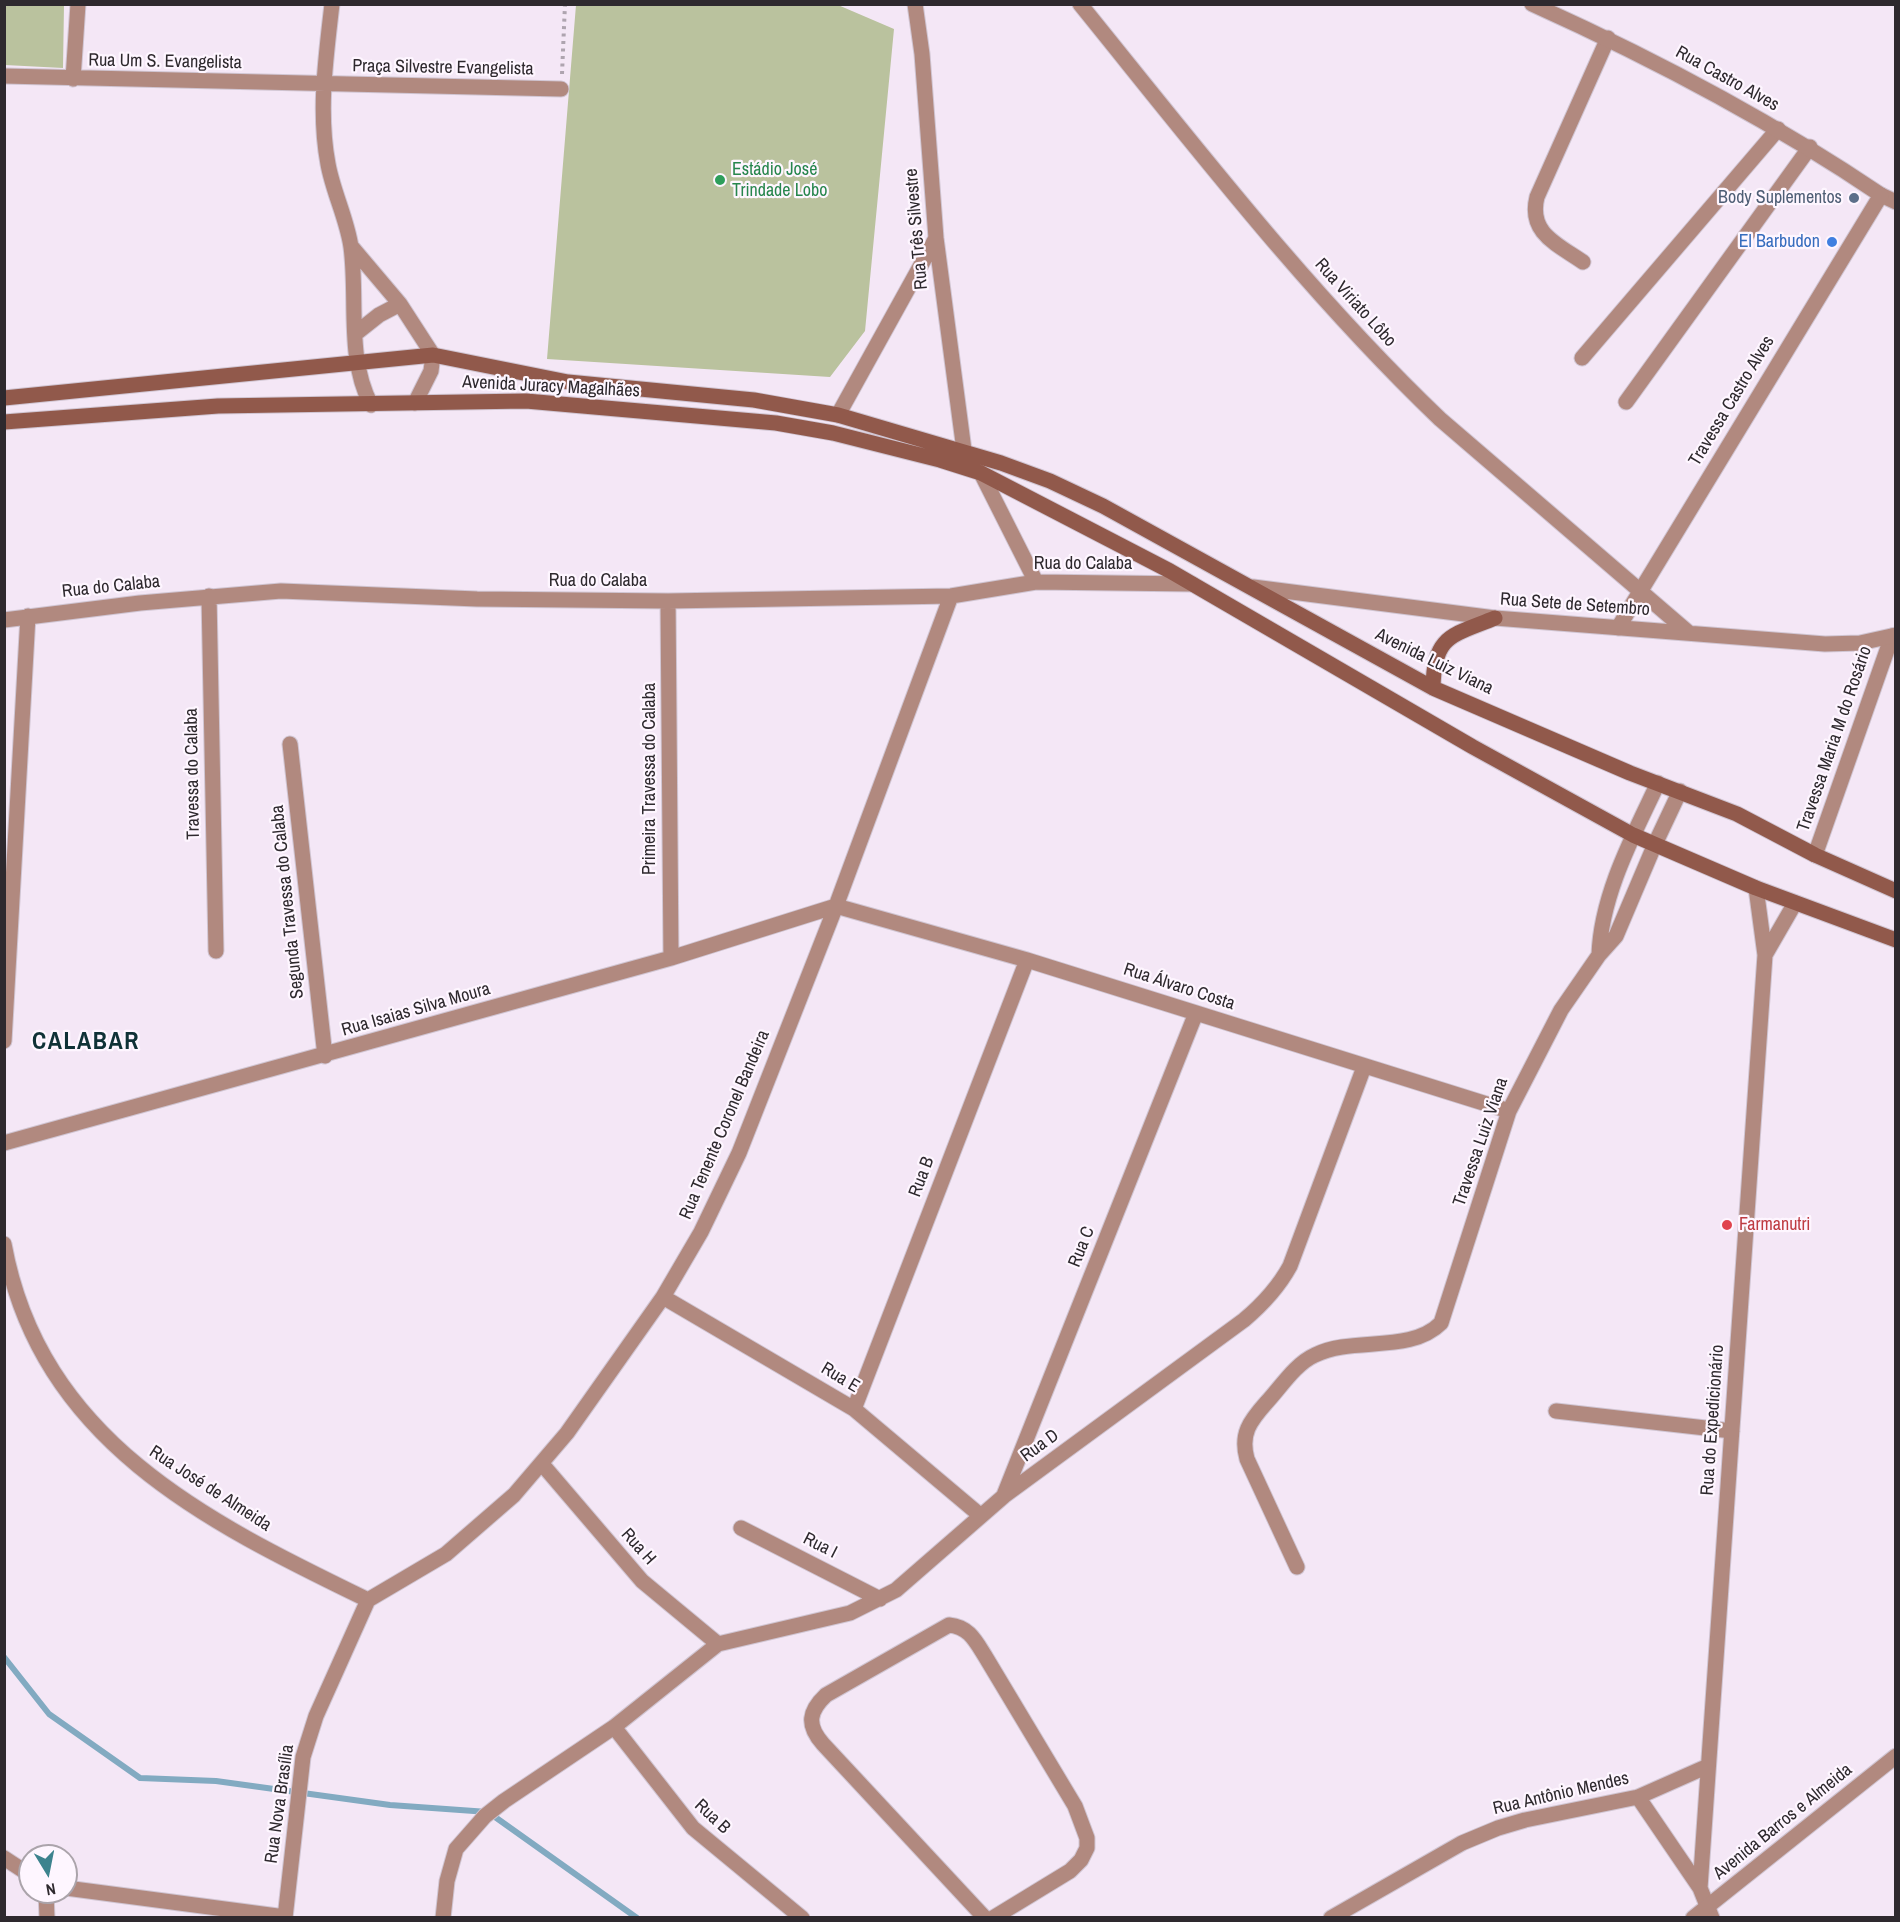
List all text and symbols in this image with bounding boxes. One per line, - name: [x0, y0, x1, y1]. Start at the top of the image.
- street label: Rua Castro Alves: [1672, 42, 1782, 116]
- street label: Rua Um S. Evangelista: [88, 50, 242, 74]
- street label: Praça Silvestre Evangelista: [352, 56, 534, 80]
- place label: Estádio José Trindade Lobo: [732, 159, 827, 201]
- street label: Rua Três Silvestre: [901, 167, 933, 291]
- marker: Estádio José Trindade Lobo: [713, 173, 727, 187]
- place label: Body Suplementos: [1718, 187, 1842, 209]
- marker: Body Suplementos: [1847, 191, 1861, 205]
- place label: El Barbudon: [1739, 231, 1820, 253]
- marker: El Barbudon: [1825, 235, 1839, 249]
- street label: Rua Viriato Lôbo: [1310, 254, 1400, 352]
- street label: Travessa Castro Alves: [1685, 332, 1779, 470]
- street label: Avenida Juracy Magalhães: [462, 372, 640, 402]
- street label: Rua do Calaba: [1034, 553, 1132, 575]
- street label: Rua do Calaba: [549, 570, 647, 592]
- street label: Rua do Calaba: [61, 571, 161, 603]
- street label: Rua Sete de Setembro: [1499, 589, 1651, 621]
- street label: Avenida Luiz Viana: [1372, 624, 1496, 700]
- street label: Travessa Maria M do Rosário: [1793, 643, 1877, 835]
- street label: Primeira Travessa do Calaba: [639, 683, 661, 875]
- street label: Travessa do Calaba: [181, 708, 205, 840]
- street label: Segunda Travessa do Calaba: [267, 804, 309, 1000]
- street label: Rua Álvaro Costa: [1121, 959, 1237, 1015]
- street label: Rua Isaias Silva Moura: [339, 978, 493, 1042]
- street label: Rua Tenente Coronel Bandeira: [675, 1027, 775, 1223]
- district label: CALABAR: [32, 1029, 140, 1057]
- street label: Travessa Luiz Viana: [1449, 1075, 1513, 1209]
- street label: Rua B: [905, 1154, 939, 1200]
- place label: Farmanutri: [1739, 1214, 1810, 1236]
- marker: Farmanutri: [1720, 1218, 1734, 1232]
- street label: Rua C: [1064, 1224, 1100, 1270]
- street label: Rua do Expedicionário: [1697, 1344, 1729, 1496]
- street label: Rua E: [817, 1358, 863, 1398]
- street label: Rua D: [1017, 1425, 1063, 1467]
- street label: Rua José de Almeida: [145, 1442, 275, 1536]
- street label: Rua H: [616, 1524, 660, 1570]
- street label: Rua I: [799, 1528, 841, 1564]
- street label: Rua Nova Brasília: [261, 1743, 299, 1865]
- street label: Avenida Barros e Almeida: [1709, 1759, 1857, 1885]
- street label: Rua Antônio Mendes: [1491, 1768, 1631, 1820]
- street label: Rua B: [690, 1795, 734, 1839]
- north arrow: [18, 1844, 78, 1904]
- text: N: [44, 1878, 57, 1901]

